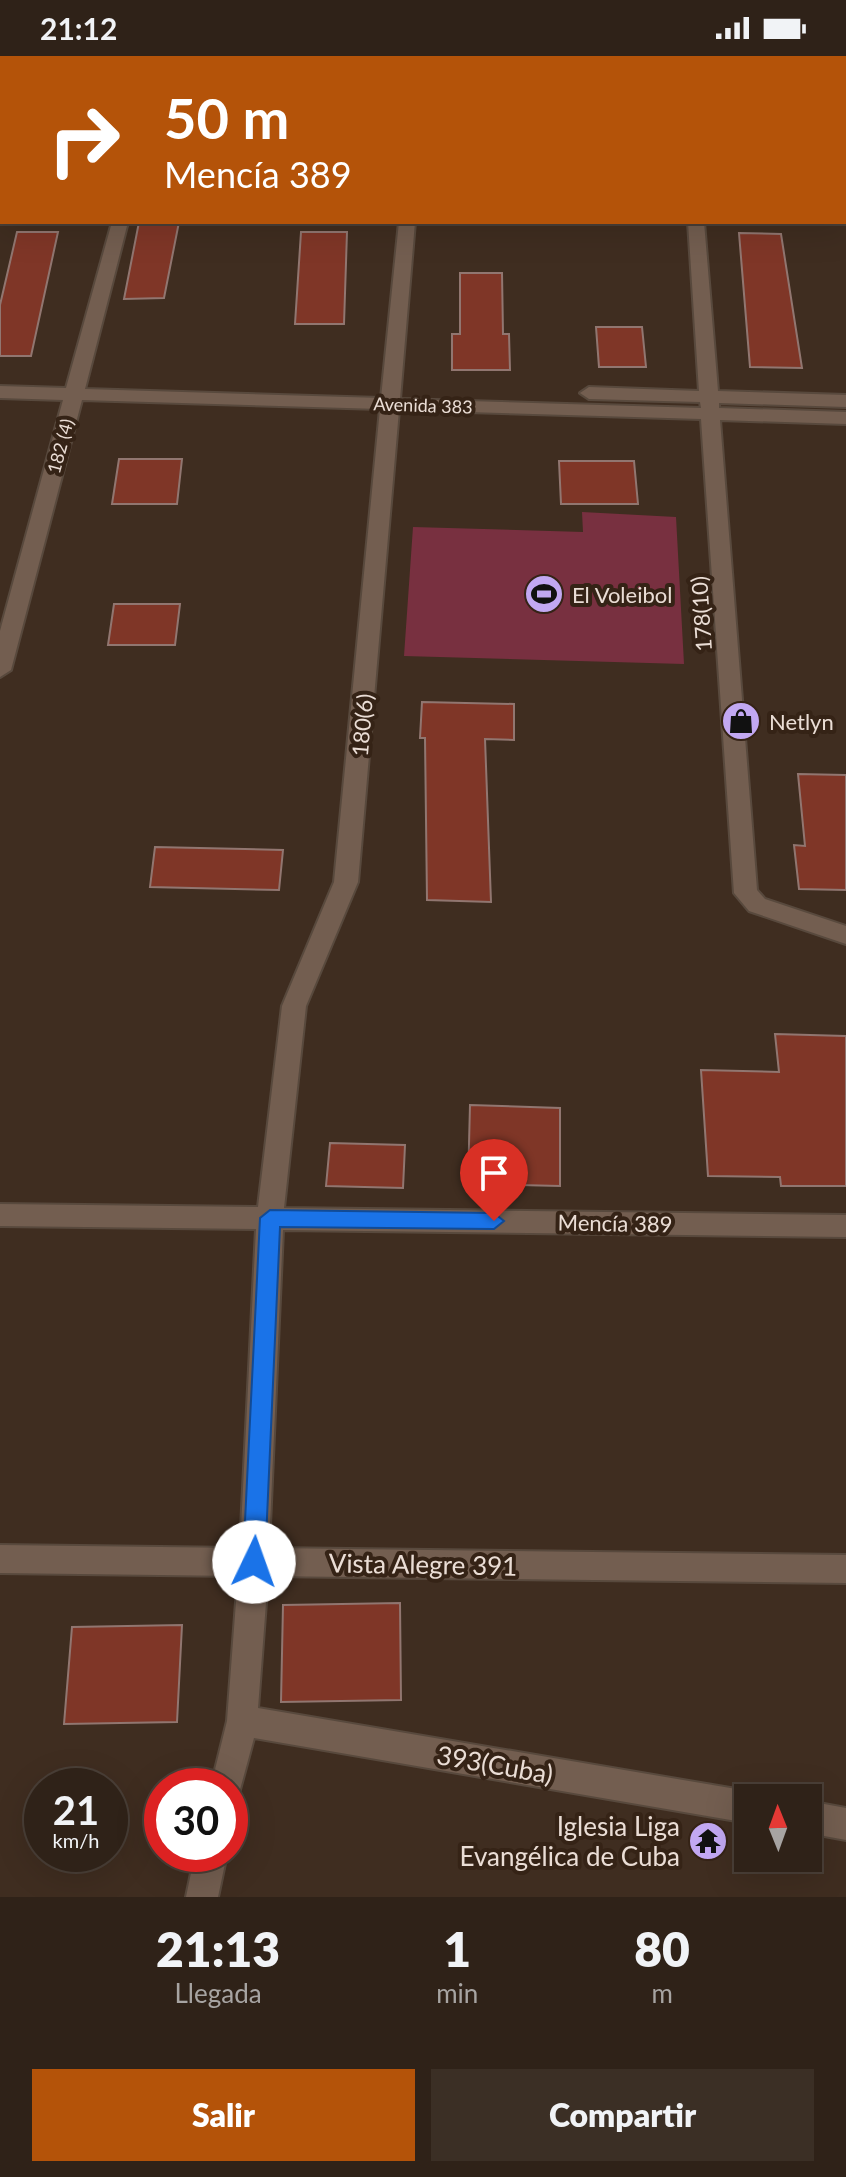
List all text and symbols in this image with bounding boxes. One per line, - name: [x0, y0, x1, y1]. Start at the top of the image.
- text: 21:12: [40, 10, 117, 46]
- text: 50 m: [164, 84, 289, 151]
- icon: right: [32, 88, 136, 192]
- text: Mencía 389: [164, 152, 352, 196]
- street label: Avenida 383: [373, 392, 473, 418]
- street label: 182 (4): [42, 416, 78, 476]
- sports icon: El Voleibol: [523, 573, 565, 615]
- street label: 178(10): [685, 575, 717, 653]
- place label: El Voleibol: [572, 581, 672, 608]
- street label: 180(6): [346, 693, 378, 757]
- shop icon: Netlyn: [720, 700, 762, 742]
- place label: Netlyn: [769, 708, 834, 735]
- pin: [460, 1139, 528, 1221]
- icon: arrive: [472, 1151, 516, 1195]
- street label: Mencía 389: [557, 1209, 673, 1237]
- position arrow: [212, 1520, 296, 1604]
- street label: Vista Alegre 391: [328, 1546, 518, 1582]
- street label: 393(Cuba): [434, 1738, 556, 1790]
- speed limit sign: 30: [144, 1768, 248, 1872]
- north arrow: [734, 1784, 822, 1872]
- map controls: [734, 1784, 822, 1872]
- text: 21: [53, 1786, 99, 1834]
- place label: Iglesia Liga Evangélica de Cuba: [460, 1810, 680, 1872]
- temple icon: Iglesia Liga Evangélica de Cuba: [687, 1820, 729, 1862]
- text: km/h: [53, 1828, 99, 1852]
- text: 21:13: [156, 1920, 280, 1977]
- text: 1: [443, 1920, 471, 1977]
- text: 80: [634, 1920, 690, 1977]
- text: Llegada: [174, 1977, 262, 2009]
- text: min: [436, 1977, 478, 2009]
- text: m: [651, 1977, 673, 2009]
- button: Salir: [32, 2069, 415, 2161]
- button: Compartir: [431, 2069, 814, 2161]

